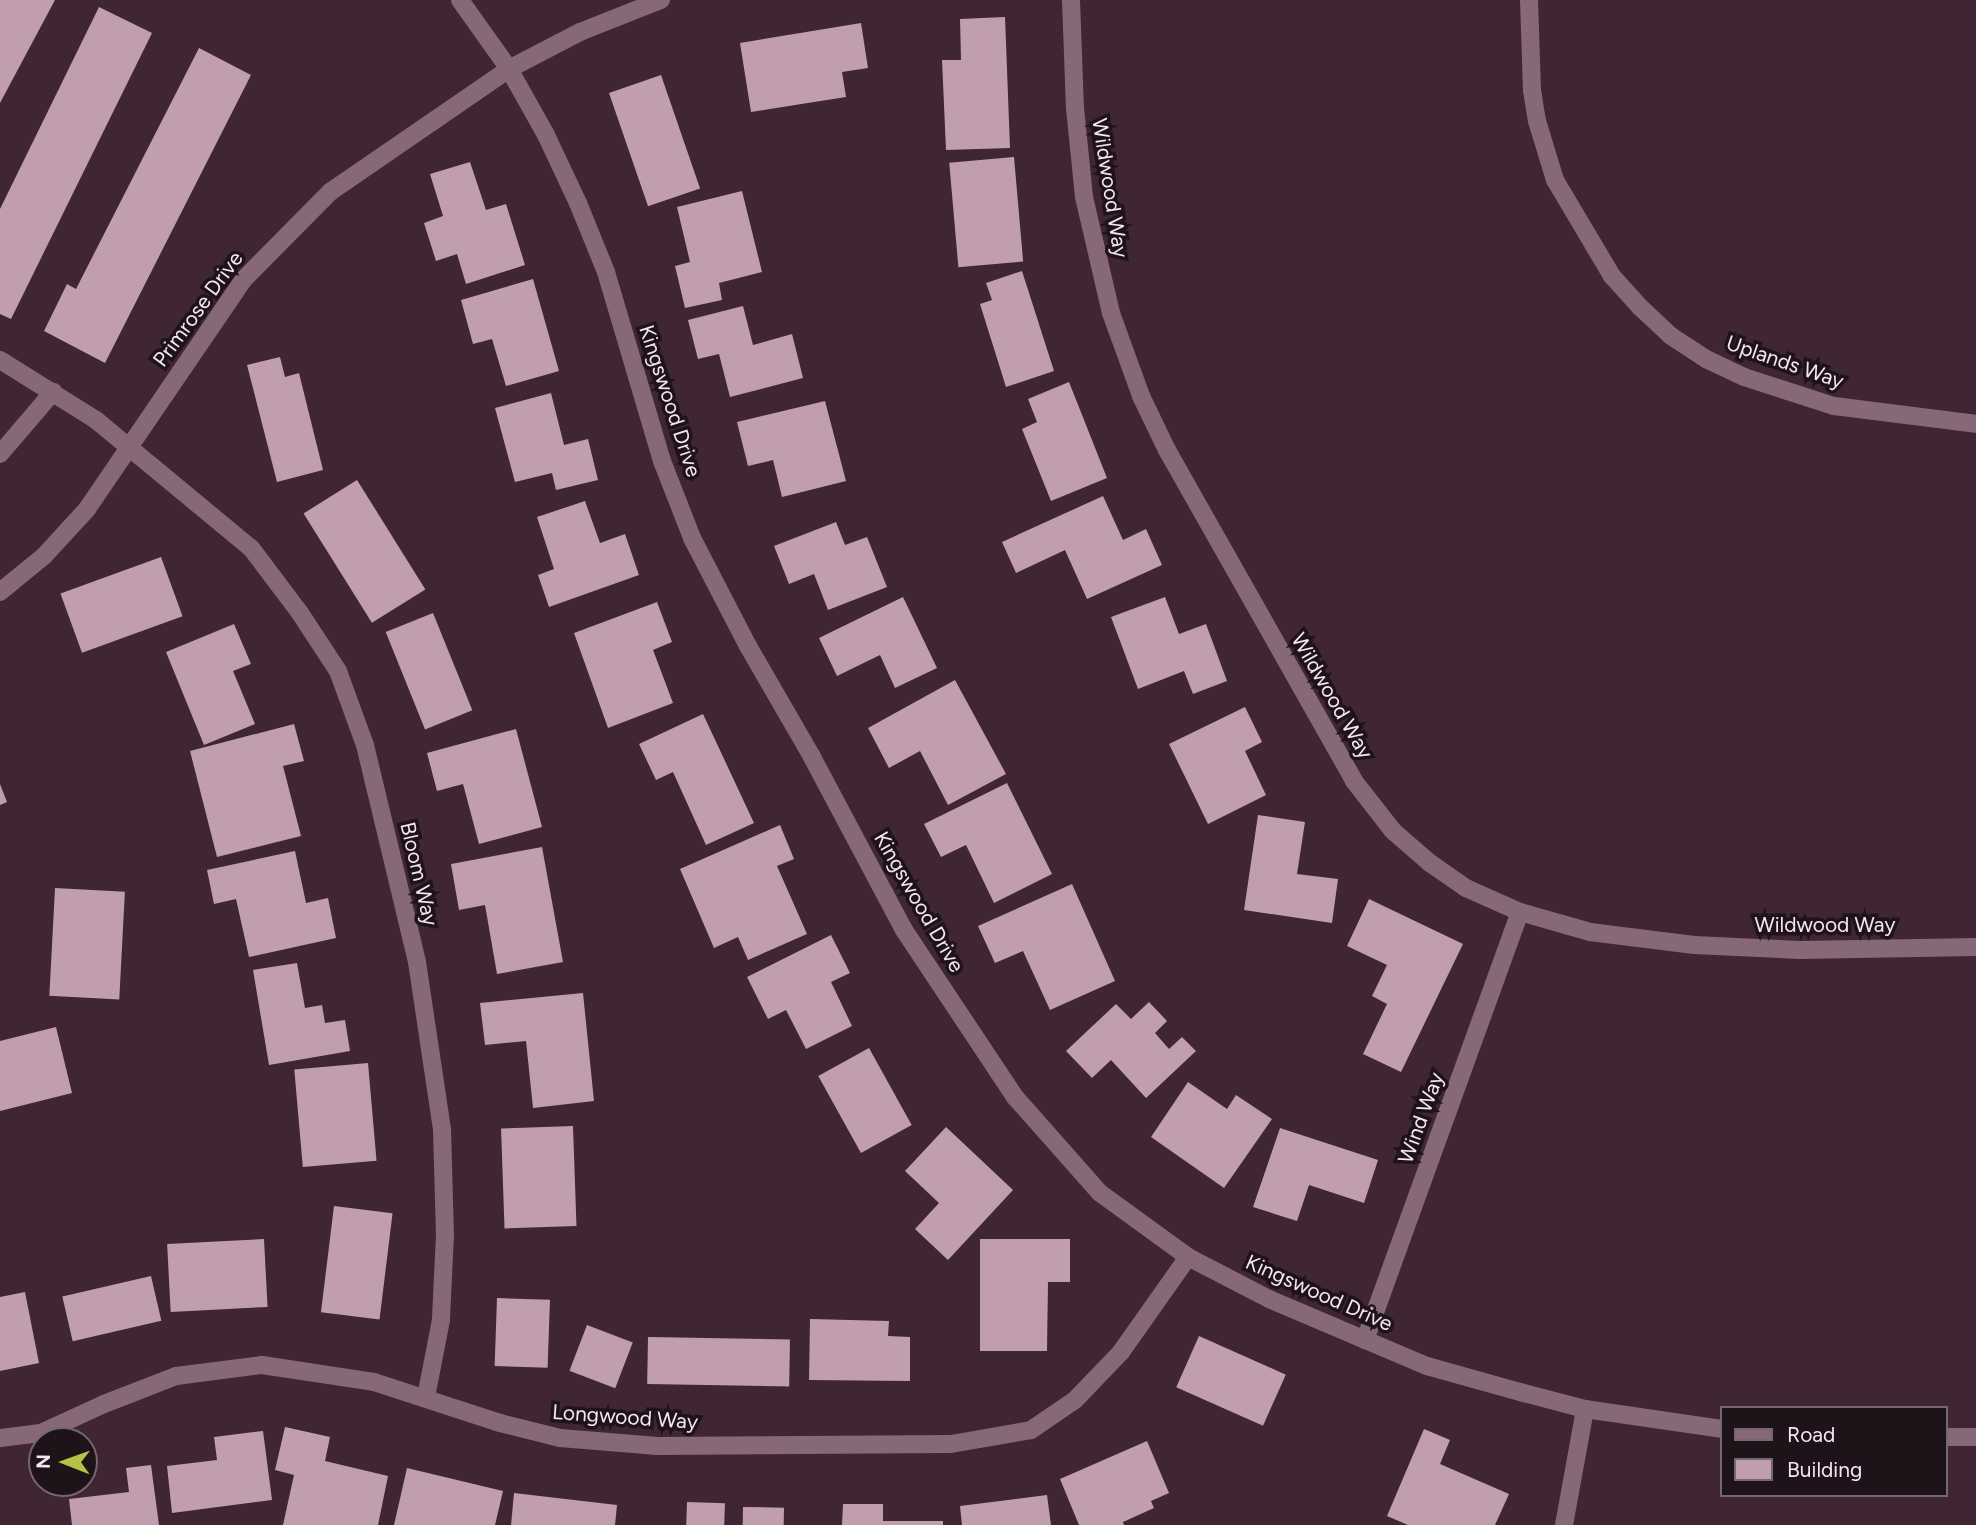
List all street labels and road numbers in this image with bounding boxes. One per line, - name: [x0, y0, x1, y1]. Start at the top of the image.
- street label: Wildwood Way: [1087, 116, 1133, 260]
- street label: Primrose Drive: [148, 247, 248, 371]
- street label: Kingswood Drive: [634, 322, 706, 480]
- street label: Uplands Way: [1723, 330, 1847, 394]
- street label: Wildwood Way: [1286, 629, 1378, 763]
- street label: Bloom Way: [395, 820, 443, 928]
- street label: Kingswood Drive: [869, 827, 969, 977]
- street label: Wildwood Way: [1755, 912, 1895, 938]
- street label: Wind Way: [1393, 1069, 1449, 1167]
- street label: Kingswood Drive: [1242, 1249, 1396, 1337]
- street label: Longwood Way: [551, 1399, 699, 1435]

